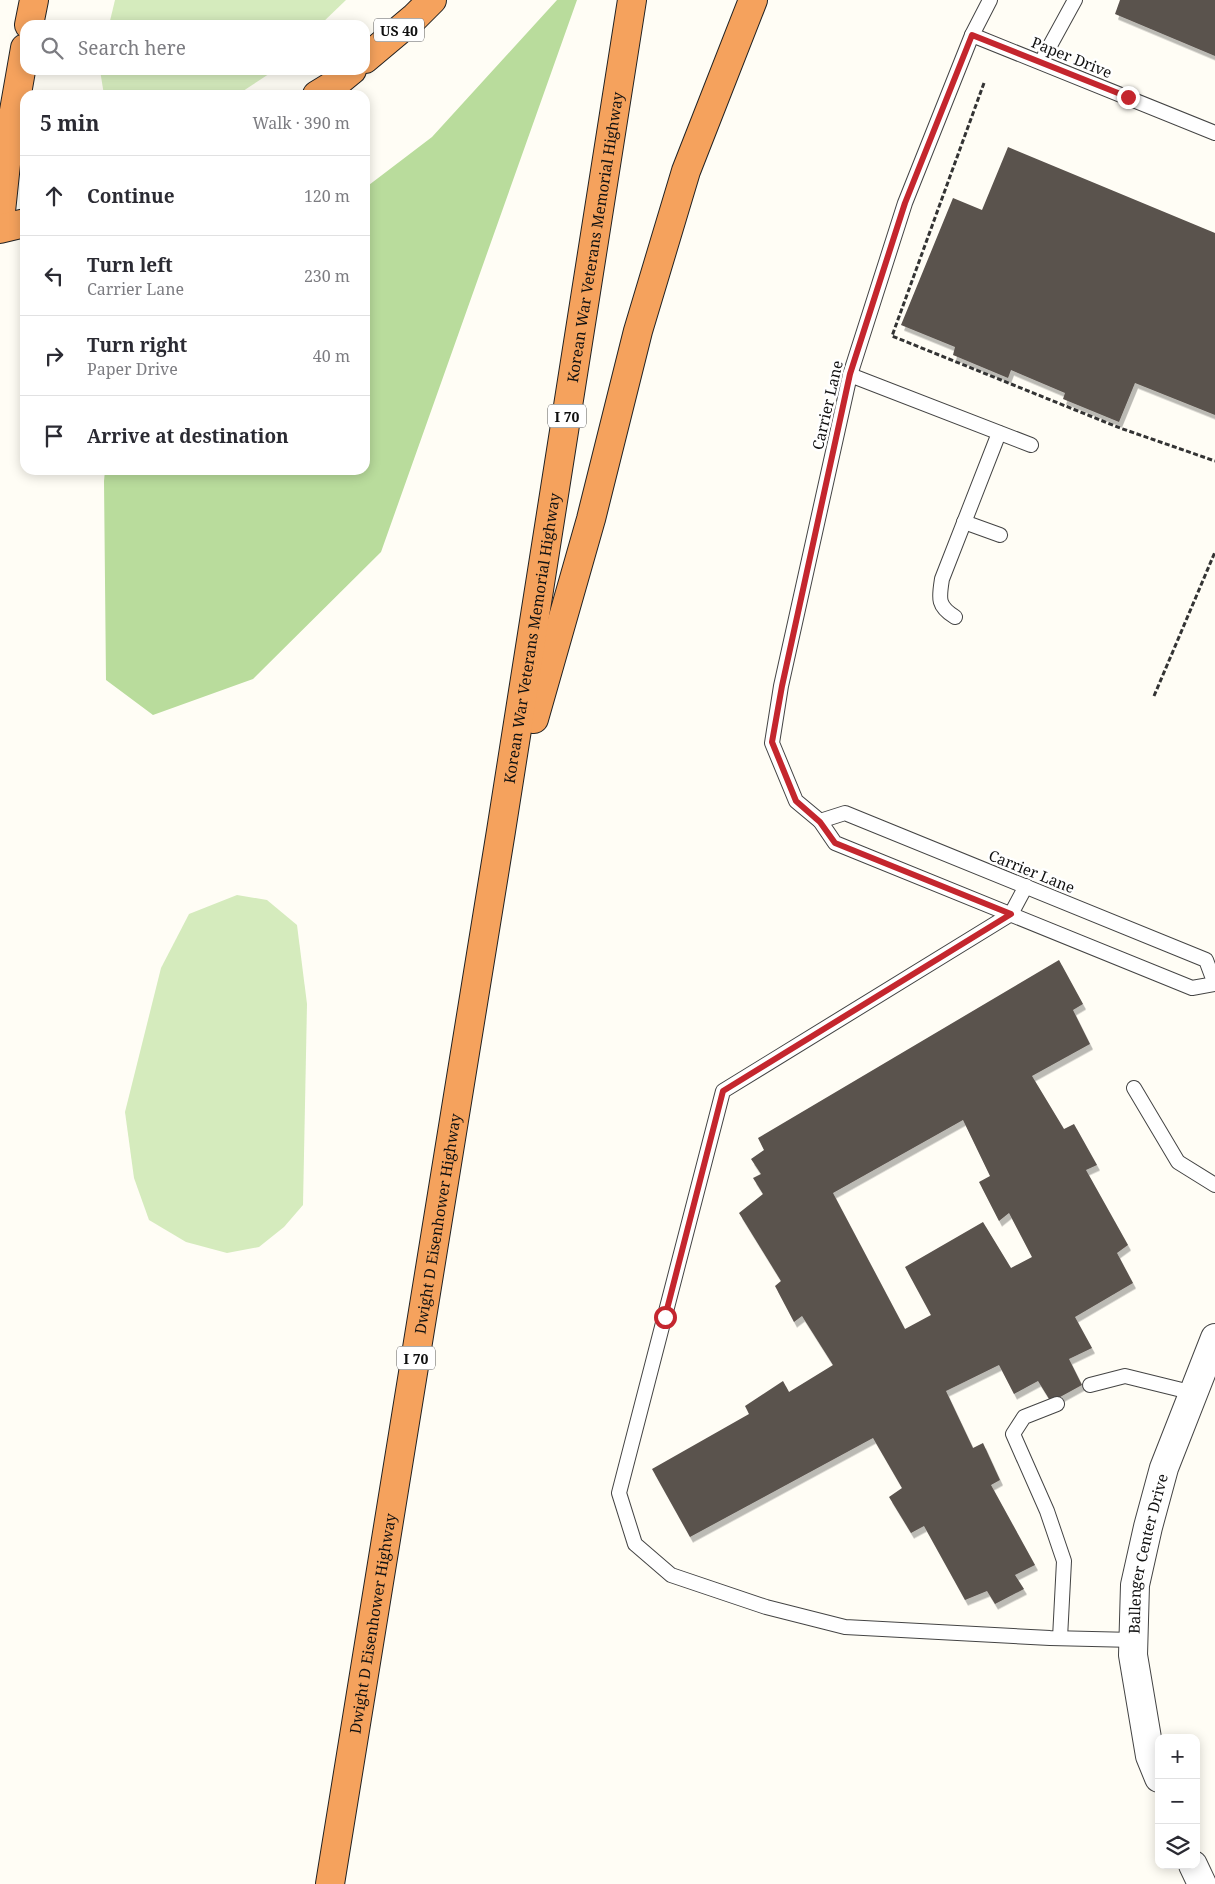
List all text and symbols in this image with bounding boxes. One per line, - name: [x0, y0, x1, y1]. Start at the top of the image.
- road number: US 40: [374, 18, 424, 42]
- search box: [20, 20, 370, 75]
- street label: Paper Drive: [1029, 32, 1115, 82]
- icon: search: [38, 34, 66, 62]
- text: Search here: [78, 35, 186, 61]
- route end: [1117, 86, 1140, 109]
- street label: Korean War Veterans Memorial Highway: [562, 90, 627, 384]
- text: 5 min: [40, 109, 99, 137]
- text: Walk · 390 m: [253, 112, 350, 134]
- icon: ahead: [40, 182, 68, 210]
- text: Continue: [87, 183, 175, 209]
- text: 120 m: [304, 185, 350, 207]
- text: Turn left: [87, 252, 173, 278]
- icon: left: [40, 262, 68, 290]
- text: 230 m: [304, 265, 350, 287]
- text: Carrier Lane: [87, 278, 184, 300]
- text: Turn right: [87, 332, 187, 358]
- icon: right: [40, 342, 68, 370]
- text: 40 m: [313, 345, 350, 367]
- text: Paper Drive: [87, 358, 178, 380]
- street label: Carrier Lane: [807, 358, 847, 452]
- road number: I 70: [548, 404, 586, 428]
- icon: arrive: [40, 422, 68, 450]
- text: Arrive at destination: [87, 423, 289, 449]
- street label: Korean War Veterans Memorial Highway: [499, 491, 564, 785]
- street label: Carrier Lane: [986, 845, 1078, 897]
- street label: Dwight D Eisenhower Highway: [409, 1111, 465, 1335]
- route start: [654, 1306, 677, 1329]
- road number: I 70: [397, 1346, 435, 1370]
- street label: Ballenger Center Drive: [1124, 1471, 1172, 1634]
- street label: Dwight D Eisenhower Highway: [345, 1511, 400, 1735]
- map controls: [1155, 1734, 1200, 1869]
- button: +: [1155, 1734, 1200, 1779]
- button: −: [1155, 1779, 1200, 1824]
- button: layers: [1155, 1824, 1200, 1869]

